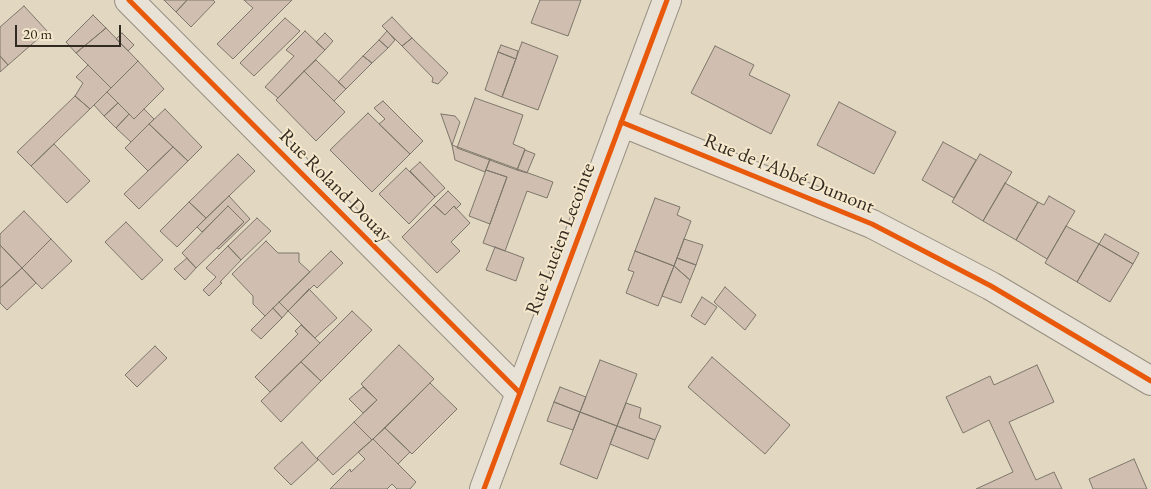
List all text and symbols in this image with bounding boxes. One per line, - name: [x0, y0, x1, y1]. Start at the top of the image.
- scale bar: [18, 15, 124, 47]
- text: 20 m: [23, 24, 52, 43]
- street label: Rue Roland Douay: [273, 124, 397, 248]
- street label: Rue de l'Abbé Dumont: [700, 129, 878, 219]
- street label: Rue Lucien Lecointe: [521, 160, 601, 318]

